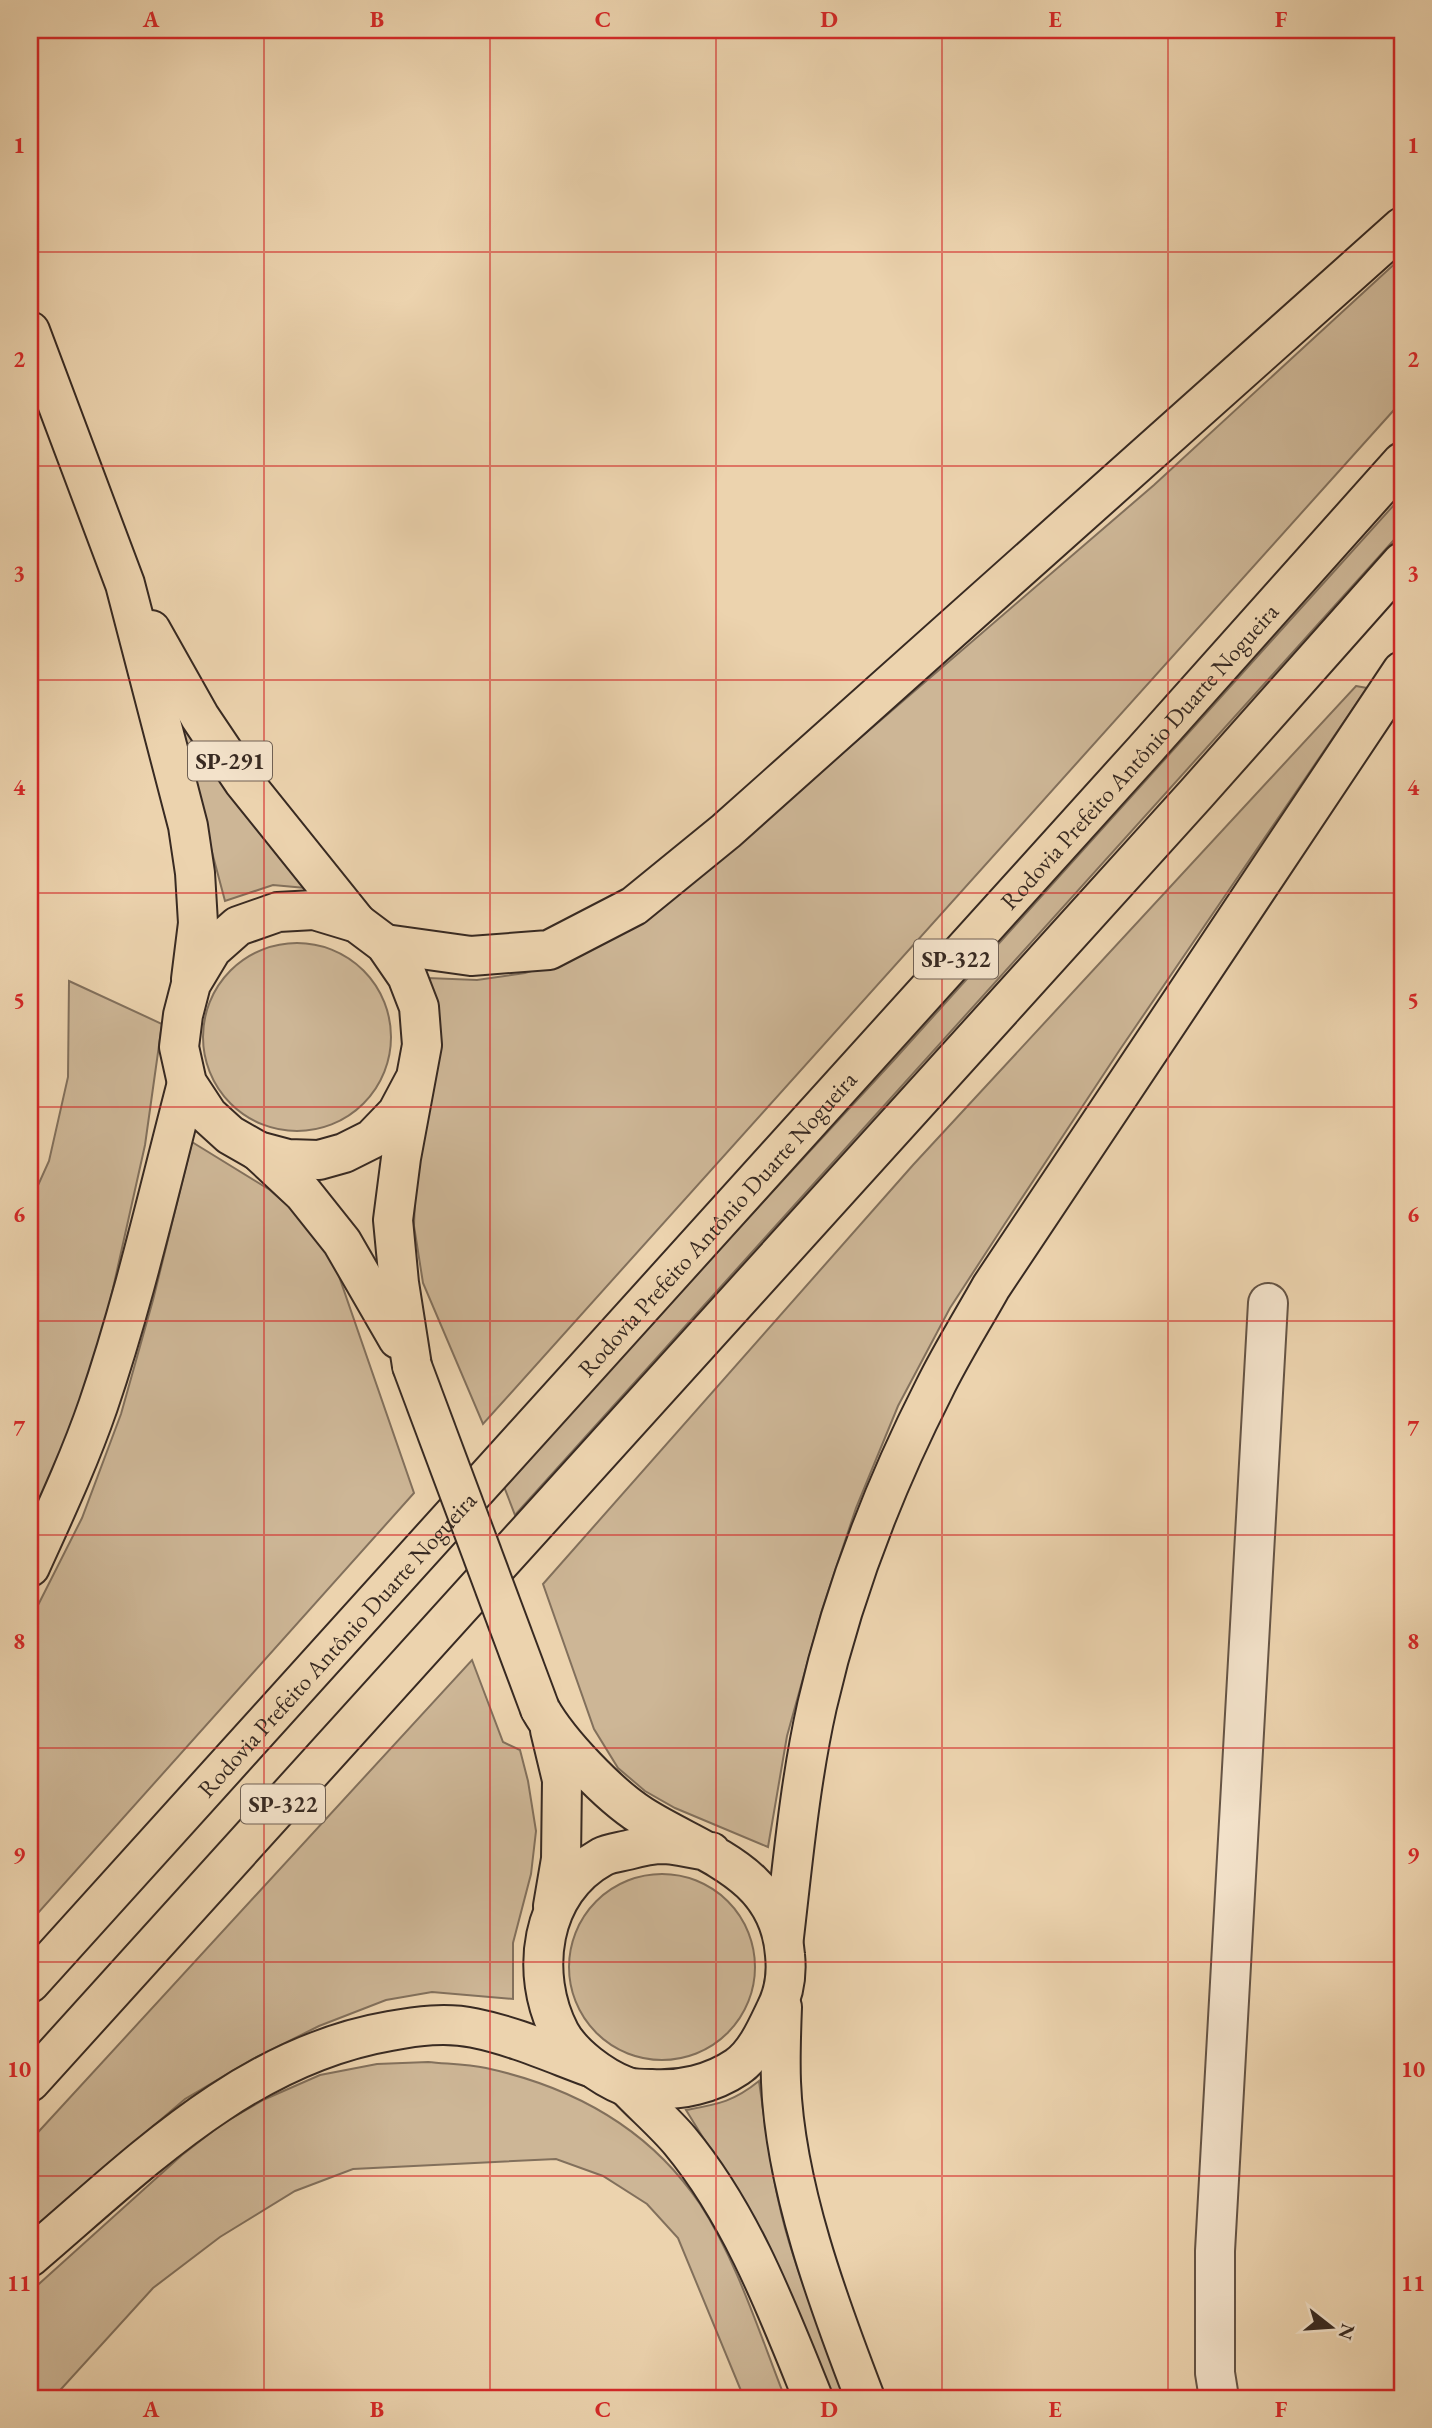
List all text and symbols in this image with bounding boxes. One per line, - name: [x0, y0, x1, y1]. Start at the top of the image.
- text: A: [142, 4, 160, 34]
- text: B: [370, 4, 384, 34]
- text: C: [595, 4, 611, 34]
- text: D: [820, 4, 838, 34]
- text: E: [1048, 4, 1062, 34]
- text: F: [1275, 4, 1288, 34]
- text: 1: [13, 130, 25, 160]
- text: 1: [1407, 130, 1419, 160]
- text: 2: [13, 344, 25, 374]
- text: 2: [1407, 344, 1419, 374]
- text: 3: [13, 558, 25, 588]
- text: 3: [1407, 558, 1419, 588]
- street label: Rodovia Prefeito Antônio Duarte Nogueira: [993, 596, 1285, 916]
- road number: SP-291: [188, 741, 272, 780]
- text: 4: [13, 772, 26, 802]
- text: 4: [1407, 772, 1420, 802]
- road number: SP-322: [914, 940, 998, 978]
- text: 5: [13, 985, 25, 1015]
- text: 5: [1407, 985, 1419, 1015]
- street label: Rodovia Prefeito Antônio Duarte Nogueira: [571, 1064, 863, 1383]
- text: 6: [13, 1199, 25, 1229]
- text: 6: [1407, 1199, 1419, 1229]
- text: 7: [13, 1413, 26, 1443]
- text: 7: [1407, 1413, 1420, 1443]
- street label: Rodovia Prefeito Antônio Duarte Nogueira: [190, 1484, 483, 1803]
- text: 8: [13, 1626, 25, 1656]
- text: 8: [1407, 1626, 1419, 1656]
- road number: SP-322: [241, 1784, 325, 1824]
- text: 9: [13, 1840, 25, 1870]
- text: 9: [1407, 1840, 1419, 1870]
- text: 10: [7, 2054, 31, 2084]
- text: 10: [1401, 2054, 1425, 2084]
- text: 11: [7, 2268, 31, 2298]
- text: 11: [1401, 2268, 1425, 2298]
- north arrow: [1296, 2292, 1366, 2362]
- text: N: [1332, 2321, 1361, 2343]
- text: A: [142, 2394, 160, 2424]
- text: B: [370, 2394, 384, 2424]
- text: C: [595, 2394, 611, 2424]
- text: D: [820, 2394, 838, 2424]
- text: E: [1048, 2394, 1062, 2424]
- text: F: [1275, 2394, 1288, 2424]

